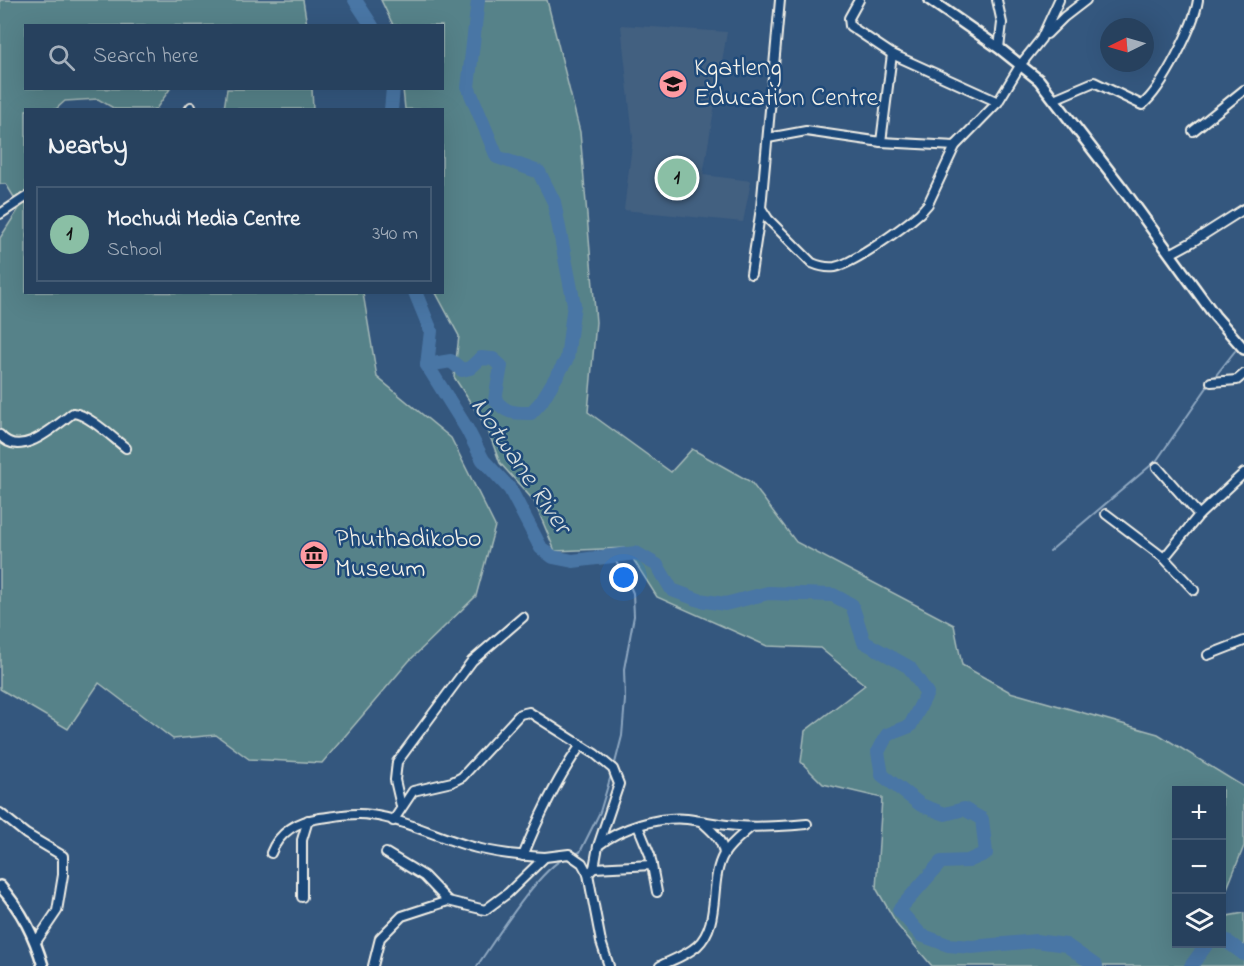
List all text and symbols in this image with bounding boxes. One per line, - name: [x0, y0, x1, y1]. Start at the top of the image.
- north arrow: [1100, 18, 1154, 72]
- search box: [24, 24, 444, 90]
- icon: search: [45, 41, 78, 74]
- text: Search here: [93, 41, 198, 73]
- place label: Kgatleng Education Centre: [694, 50, 879, 118]
- school or university icon: Kgatleng Education Centre: [657, 68, 689, 100]
- text: Nearby: [48, 128, 127, 166]
- pin: 1: [658, 156, 696, 201]
- text: Mochudi Media Centre: [107, 204, 300, 236]
- text: 1: [66, 220, 73, 249]
- text: 340 m: [372, 220, 418, 249]
- text: School: [107, 236, 162, 265]
- water label: Notwane River: [460, 390, 582, 545]
- place label: Phuthadikobo Museum: [335, 521, 481, 589]
- museum icon: Phuthadikobo Museum: [298, 539, 330, 571]
- your location: [609, 563, 638, 592]
- map controls: [1172, 786, 1226, 948]
- button: +: [1172, 786, 1226, 840]
- button: −: [1172, 840, 1226, 894]
- button: layers: [1172, 894, 1226, 948]

